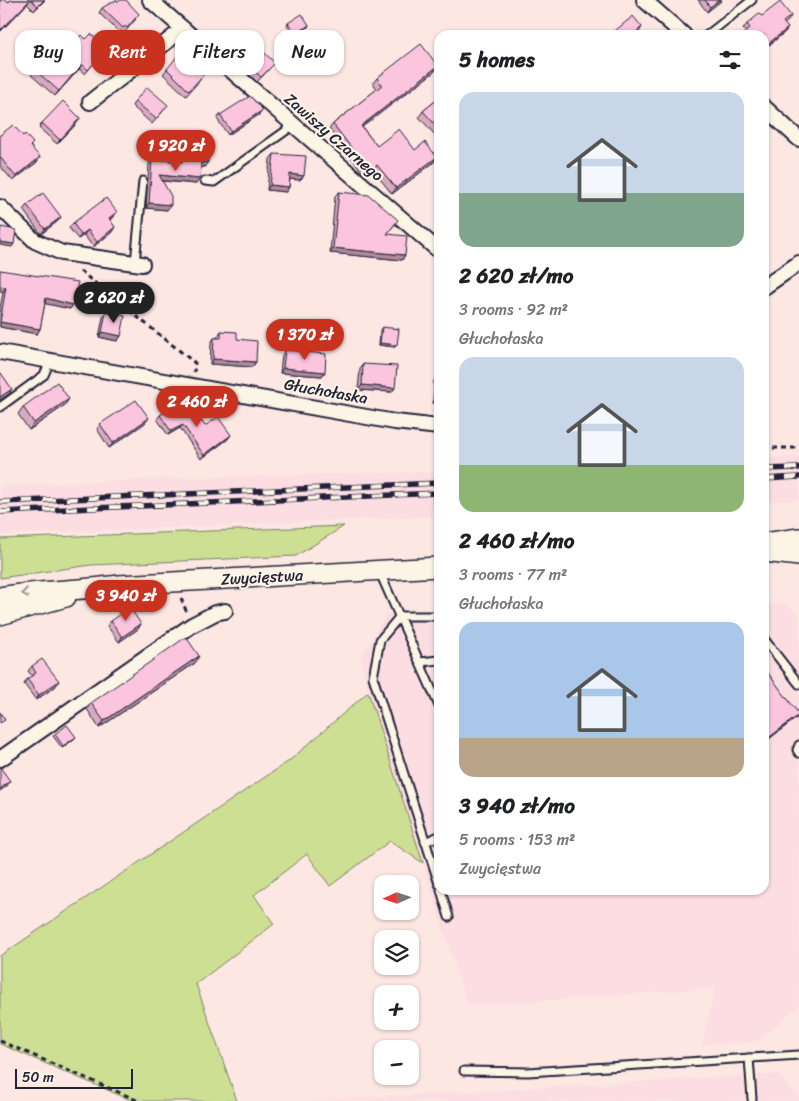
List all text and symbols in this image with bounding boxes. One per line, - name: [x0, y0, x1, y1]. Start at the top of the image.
- chip: Buy: [15, 30, 81, 75]
- chip: Rent: [91, 30, 165, 75]
- chip: Filters: [175, 30, 264, 75]
- chip: New: [274, 30, 344, 75]
- text: 5 homes: [459, 41, 535, 79]
- icon: filters: [716, 46, 744, 74]
- street label: Zawiszy Czarnego: [277, 85, 391, 189]
- icon: home: [557, 125, 647, 215]
- pin: 1 920 zł: [124, 130, 228, 172]
- text: 1 920 zł: [147, 131, 205, 160]
- text: 2 620 zł/mo: [459, 257, 573, 295]
- pin: 2 620 zł: [62, 282, 166, 324]
- text: 2 620 zł: [85, 283, 143, 312]
- text: 3 rooms · 92 m²: [459, 295, 568, 324]
- pin: 1 370 zł: [253, 318, 357, 361]
- text: 1 370 zł: [277, 320, 333, 349]
- text: Głuchołaska: [459, 324, 544, 353]
- street label: Głuchołaska: [282, 369, 370, 413]
- pin: 2 460 zł: [145, 386, 249, 428]
- text: 2 460 zł: [167, 387, 227, 416]
- icon: home: [557, 390, 647, 480]
- text: 2 460 zł/mo: [459, 522, 574, 560]
- street label: Zwycięstwa: [220, 560, 305, 594]
- text: 3 rooms · 77 m²: [459, 560, 567, 589]
- pin: 3 940 zł: [74, 580, 178, 622]
- text: 3 940 zł: [96, 581, 156, 610]
- one-way arrow: [21, 587, 29, 598]
- text: Głuchołaska: [459, 589, 544, 618]
- icon: home: [557, 655, 647, 745]
- text: 3 940 zł/mo: [459, 787, 575, 825]
- text: 5 rooms · 153 m²: [459, 825, 575, 854]
- text: Zwycięstwa: [459, 854, 541, 883]
- north arrow: [374, 875, 419, 920]
- map controls: [374, 875, 419, 1085]
- button: layers: [374, 930, 419, 975]
- button: +: [374, 985, 419, 1030]
- button: −: [374, 1040, 419, 1085]
- text: 50 m: [22, 1065, 54, 1090]
- scale bar: [15, 1066, 132, 1089]

